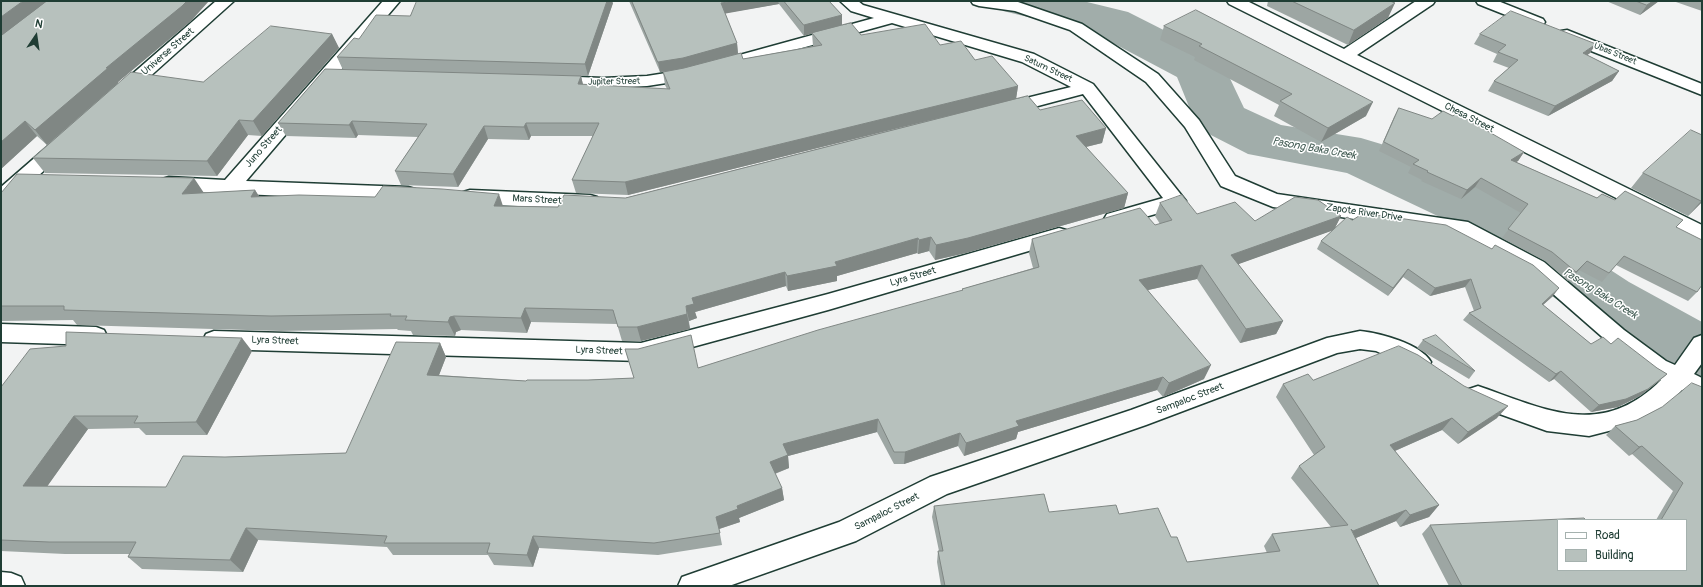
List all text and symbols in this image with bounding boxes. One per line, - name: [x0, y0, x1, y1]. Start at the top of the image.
- north arrow: [16, 16, 56, 56]
- text: N: [34, 17, 44, 31]
- street label: Universe Street: [139, 26, 197, 78]
- street label: Ubas Street: [1592, 41, 1638, 67]
- street label: Saturn Street: [1022, 53, 1074, 85]
- street label: Jupiter Street: [588, 76, 640, 88]
- street label: Chesa Street: [1442, 100, 1496, 136]
- street label: Juno Street: [243, 124, 285, 170]
- water label: Pasong Baka Creek: [1271, 135, 1357, 163]
- street label: Mars Street: [512, 193, 562, 207]
- street label: Zapote River Drive: [1325, 202, 1403, 224]
- street label: Lyra Street: [889, 265, 937, 289]
- water label: Pasong Baka Creek: [1560, 266, 1640, 322]
- street label: Lyra Street: [251, 334, 299, 348]
- street label: Lyra Street: [575, 344, 623, 358]
- street label: Sampaloc Street: [1155, 381, 1225, 417]
- street label: Sampaloc Street: [853, 491, 921, 533]
- legend: [1557, 519, 1687, 571]
- text: Road: [1595, 528, 1620, 543]
- text: Building: [1595, 548, 1634, 563]

